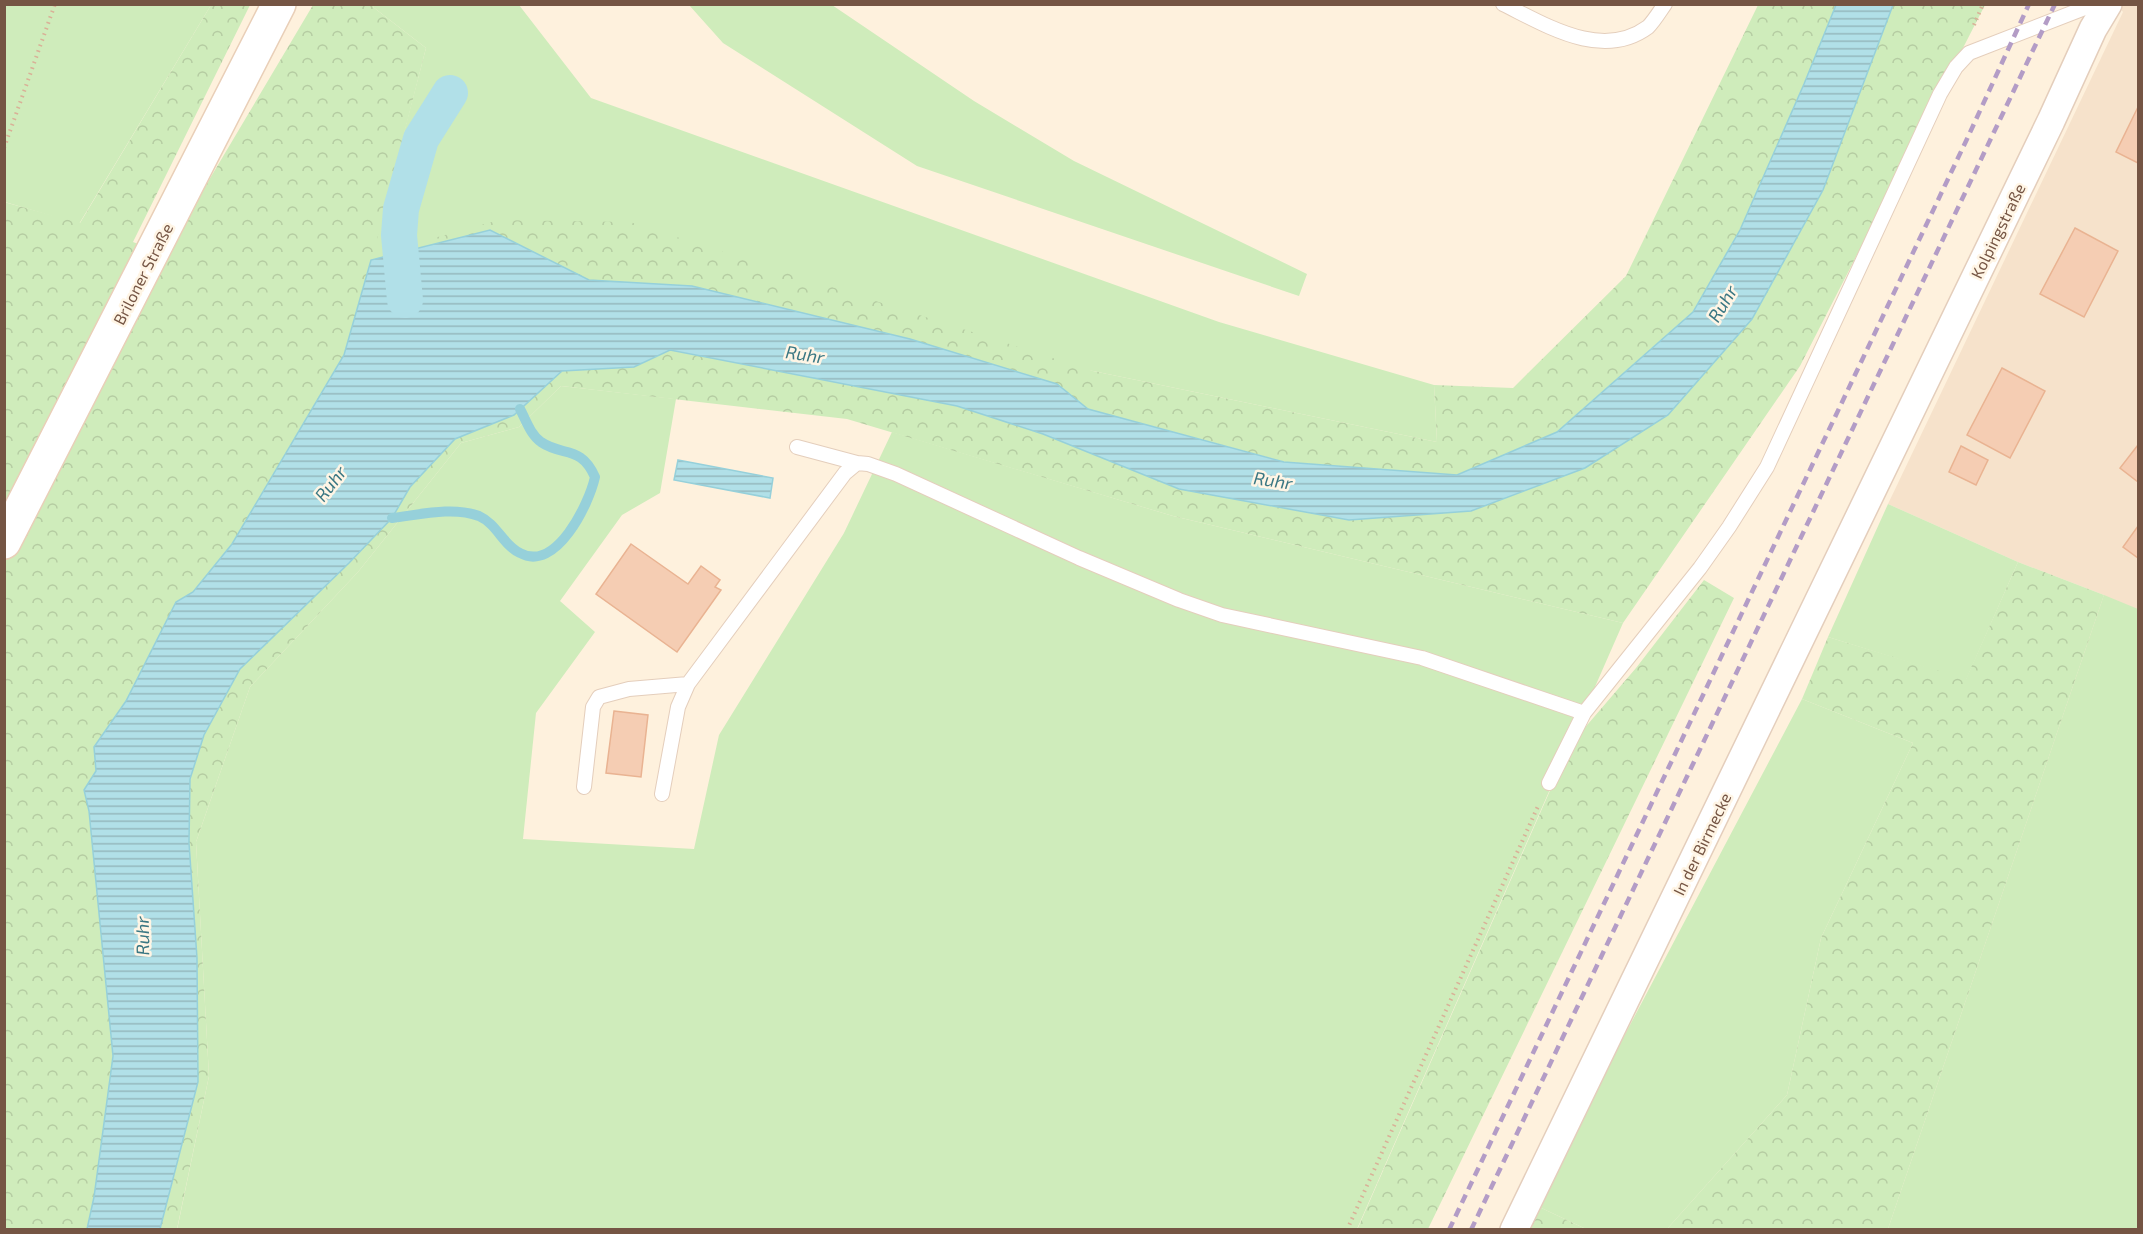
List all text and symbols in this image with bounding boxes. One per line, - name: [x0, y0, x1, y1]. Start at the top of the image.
- street label: Kolpingstraße: [1966, 180, 2029, 281]
- street label: Briloner Straße: [109, 220, 176, 328]
- water label: Ruhr: [1703, 280, 1742, 326]
- water label: Ruhr: [784, 340, 827, 368]
- water label: Ruhr: [310, 461, 351, 505]
- water label: Ruhr: [1252, 466, 1295, 494]
- street label: In der Birmecke: [1669, 789, 1735, 898]
- water label: Ruhr: [131, 916, 153, 956]

